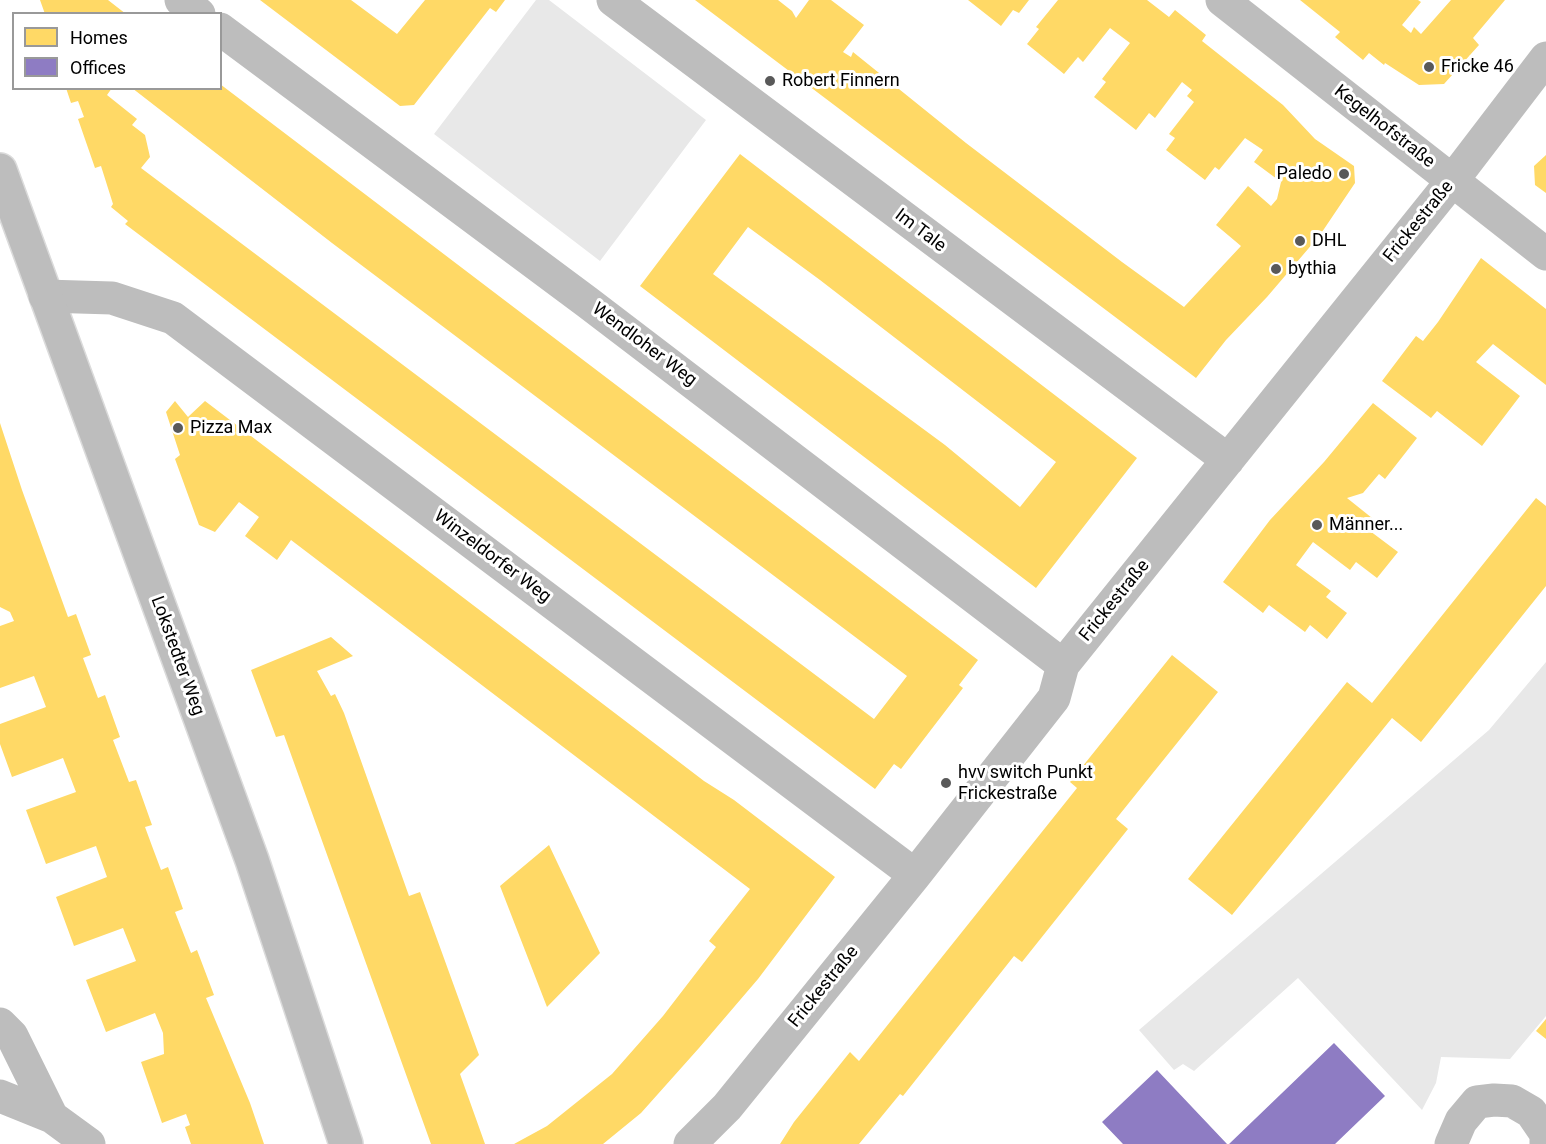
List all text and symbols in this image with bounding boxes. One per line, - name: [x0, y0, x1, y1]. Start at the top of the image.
- legend: [12, 12, 222, 90]
- text: Homes: [70, 27, 128, 48]
- place label: Fricke 46: [1441, 56, 1514, 78]
- text: Offices: [70, 57, 126, 78]
- marker: Fricke 46: [1422, 60, 1436, 74]
- place label: Robert Finnern: [782, 70, 900, 92]
- marker: Robert Finnern: [763, 74, 777, 88]
- street label: Kegelhofstraße: [1329, 81, 1439, 173]
- place label: Paledo: [1277, 163, 1332, 185]
- marker: Paledo: [1337, 167, 1351, 181]
- street label: Frickestraße: [1379, 177, 1459, 267]
- street label: Im Tale: [890, 205, 950, 257]
- place label: DHL: [1312, 230, 1346, 252]
- marker: DHL: [1293, 234, 1307, 248]
- place label: bythia: [1288, 258, 1336, 280]
- marker: bythia: [1269, 262, 1283, 276]
- street label: Wendloher Weg: [587, 299, 701, 391]
- place label: Pizza Max: [190, 417, 272, 439]
- marker: Pizza Max: [171, 421, 185, 435]
- street label: Winzeldorfer Weg: [429, 506, 555, 608]
- place label: Männer...: [1329, 514, 1403, 536]
- marker: Männer...: [1310, 518, 1324, 532]
- street label: Frickestraße: [1075, 556, 1155, 646]
- street label: Lokstedter Weg: [145, 593, 209, 719]
- place label: hvv switch Punkt Frickestraße: [958, 762, 1093, 804]
- marker: hvv switch Punkt Frickestraße: [939, 776, 953, 790]
- street label: Frickestraße: [784, 942, 864, 1032]

